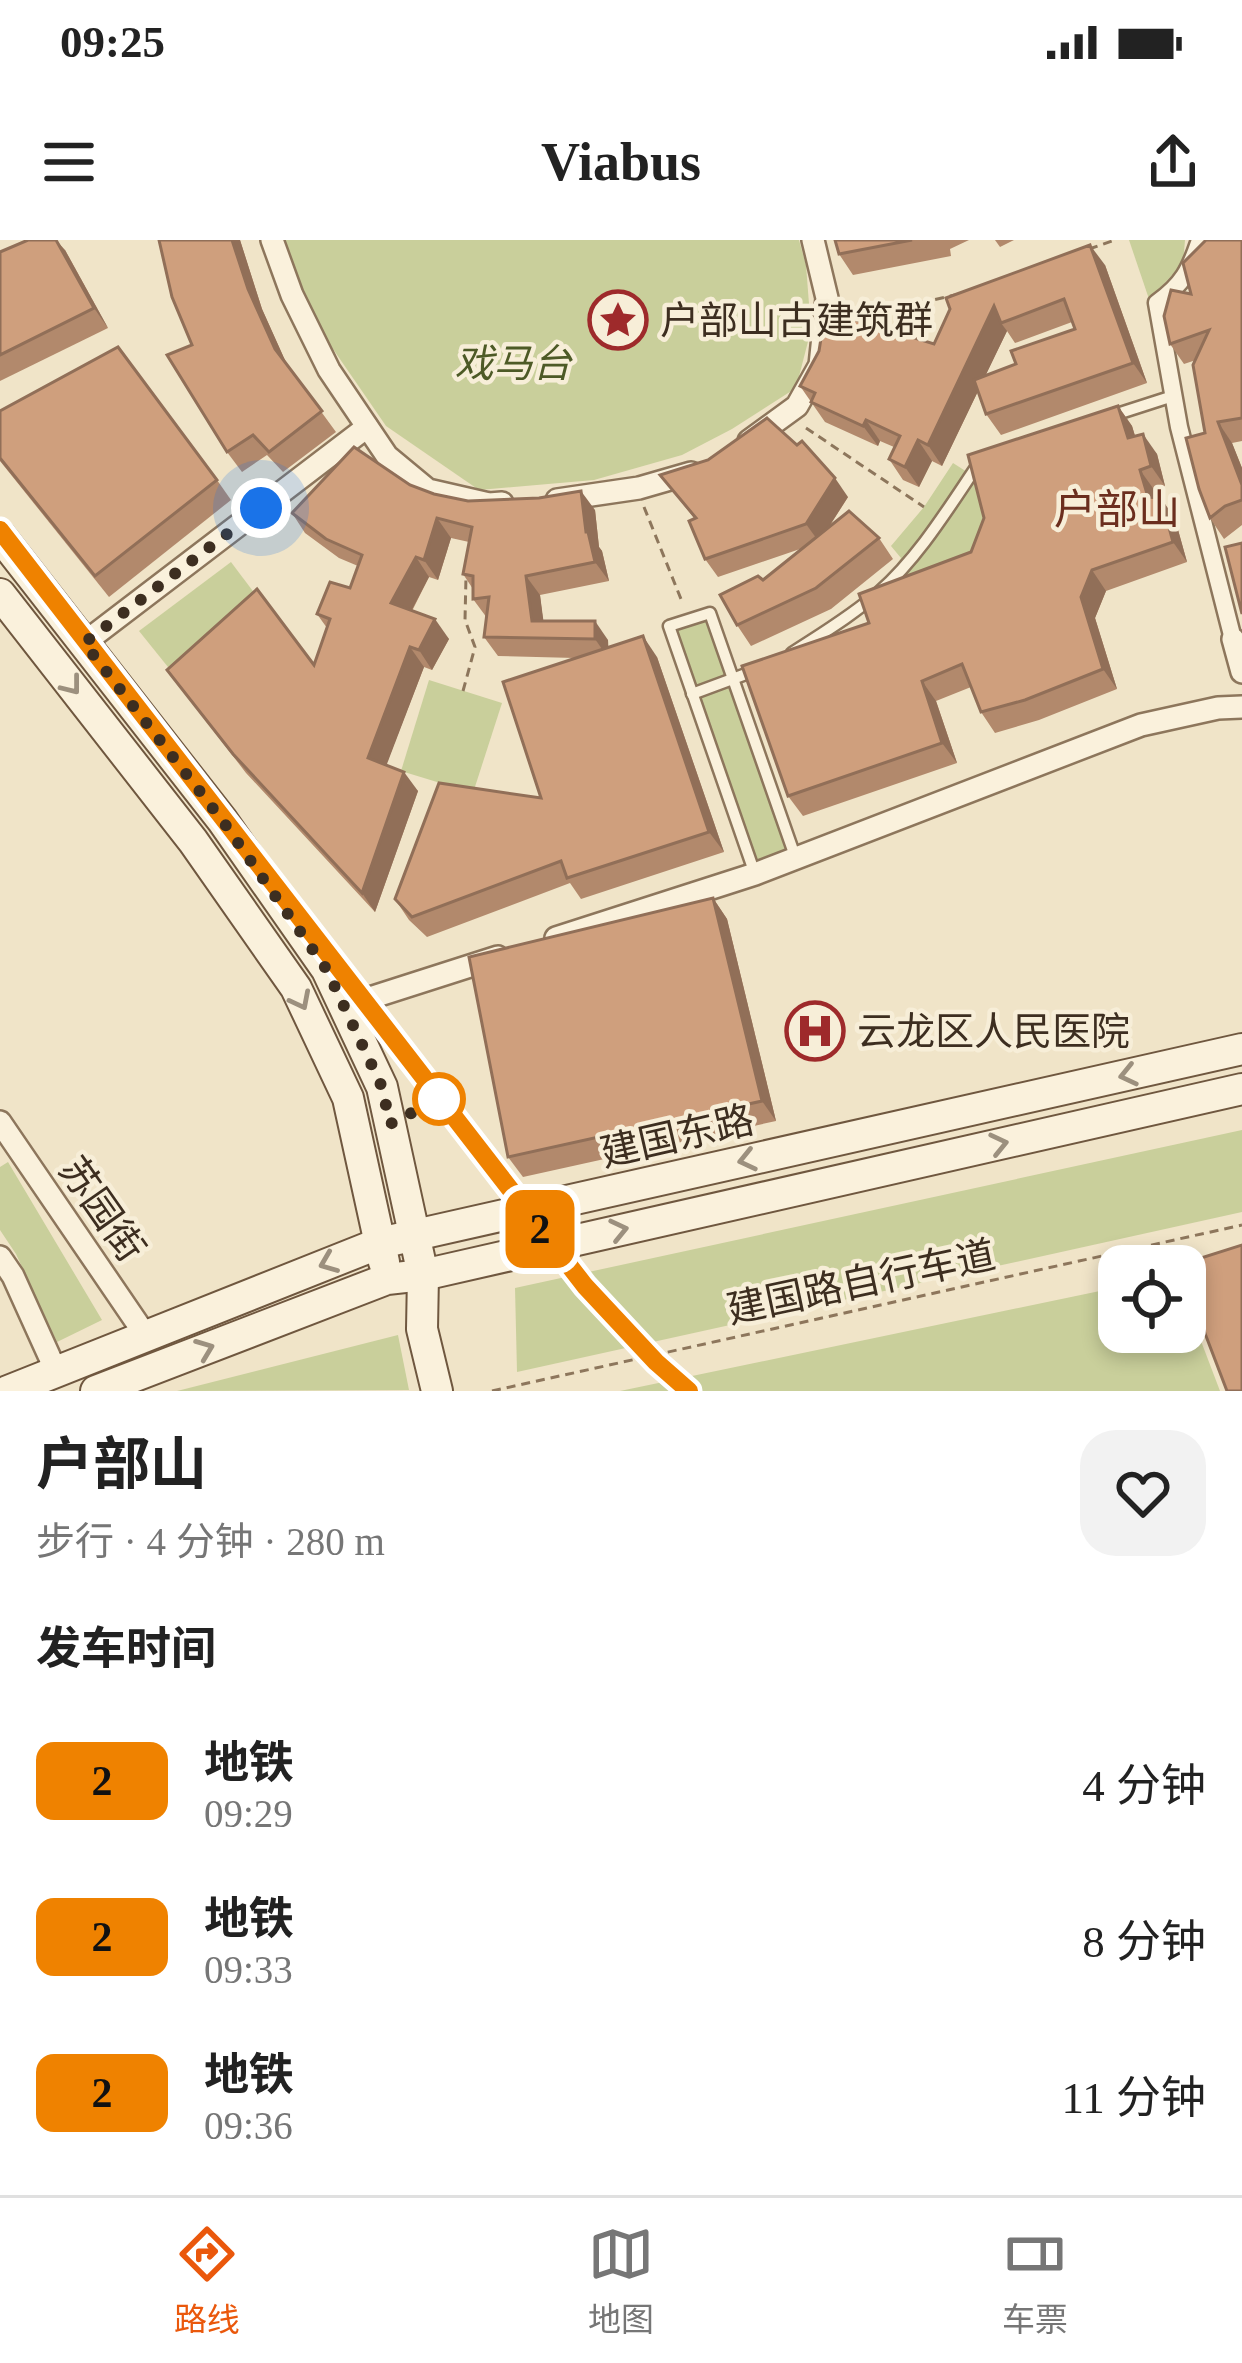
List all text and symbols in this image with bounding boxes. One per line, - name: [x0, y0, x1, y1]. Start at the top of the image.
- text: 09:25: [60, 17, 165, 67]
- icon: menu: [36, 129, 102, 195]
- icon: share: [1140, 129, 1206, 195]
- text: Viabus: [541, 132, 701, 192]
- place icon: 户部山古建筑群: [587, 289, 649, 351]
- place label: 户部山古建筑群: [660, 299, 933, 342]
- park label: 戏马台: [454, 342, 573, 385]
- your location: [231, 478, 291, 538]
- district label: 户部山: [1054, 487, 1180, 533]
- one-way arrow: [58, 673, 79, 695]
- one-way arrow: [287, 989, 311, 1010]
- hospital icon: 云龙区人民医院: [784, 1000, 846, 1062]
- place label: 云龙区人民医院: [857, 1010, 1130, 1053]
- one-way arrow: [1118, 1061, 1138, 1086]
- unlabelled marker: [414, 1074, 464, 1124]
- street label: 建国东路: [596, 1098, 758, 1174]
- one-way arrow: [989, 1133, 1009, 1158]
- one-way arrow: [738, 1147, 758, 1172]
- street label: 苏园街: [51, 1149, 153, 1269]
- line badge: 2: [501, 1190, 579, 1268]
- text: 2: [530, 1206, 551, 1252]
- one-way arrow: [609, 1219, 629, 1244]
- street label: 建国路自行车道: [723, 1233, 999, 1331]
- map controls: [1098, 1245, 1206, 1353]
- button: locate: [1098, 1245, 1206, 1353]
- one-way arrow: [319, 1249, 340, 1274]
- one-way arrow: [194, 1339, 215, 1363]
- button: heart: [1080, 1430, 1206, 1556]
- text: 户部山: [36, 1433, 207, 1496]
- text: 步行 · 4 分钟 · 280 m: [36, 1520, 385, 1563]
- text: 发车时间: [36, 1624, 216, 1674]
- text: 地铁: [204, 1738, 294, 1788]
- text: 2: [92, 1758, 113, 1804]
- text: 4 分钟: [1082, 1761, 1206, 1811]
- text: 09:29: [204, 1792, 293, 1835]
- text: 地铁: [204, 1894, 294, 1944]
- text: 2: [92, 1914, 113, 1960]
- text: 8 分钟: [1082, 1917, 1206, 1967]
- text: 09:33: [204, 1948, 293, 1991]
- text: 地铁: [204, 2050, 294, 2100]
- text: 2: [92, 2070, 113, 2116]
- text: 11 分钟: [1061, 2073, 1206, 2123]
- text: 09:36: [204, 2104, 293, 2147]
- tab: 路线: [174, 2221, 240, 2341]
- tab: 地图: [588, 2221, 654, 2341]
- tab: 车票: [1002, 2221, 1068, 2341]

